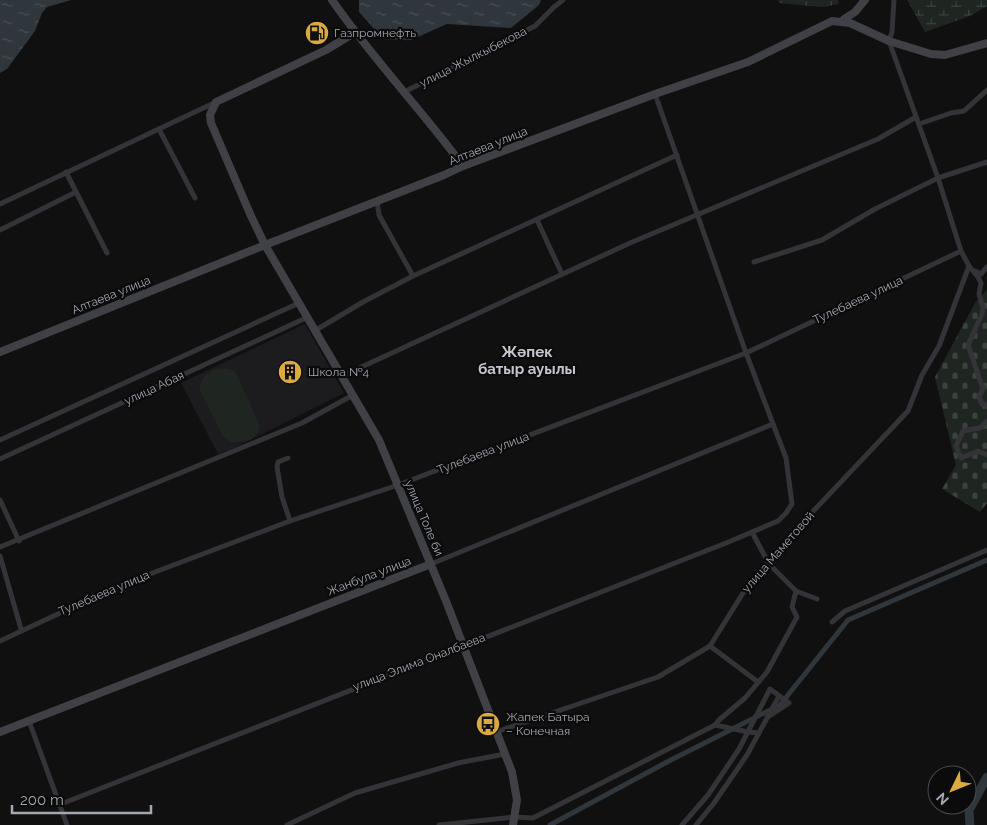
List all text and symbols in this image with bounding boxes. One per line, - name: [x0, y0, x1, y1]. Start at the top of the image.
- fuel station icon: Газпромнефть: [304, 20, 330, 46]
- street label: улица Жылкыбекова: [417, 24, 529, 90]
- place label: Газпромнефть: [334, 26, 416, 40]
- street label: Алтаева улица: [447, 124, 529, 168]
- street label: Алтаева улица: [70, 273, 152, 317]
- street label: Тулебаева улица: [811, 273, 905, 327]
- district label: Жәпек батыр ауылы: [478, 343, 576, 378]
- building icon: Школа №4: [277, 359, 303, 385]
- place label: Школа №4: [308, 365, 370, 379]
- street label: улица Абая: [122, 368, 186, 408]
- street label: Тулебаева улица: [435, 429, 531, 477]
- street label: улица Толе би: [402, 478, 446, 558]
- street label: улица Маметовой: [739, 509, 817, 595]
- street label: Жанбула улица: [325, 554, 413, 598]
- street label: Тулебаева улица: [57, 568, 151, 618]
- street label: улица Элима Оналбаева: [351, 630, 487, 694]
- place label: Жапек Батыра – Конечная: [506, 710, 590, 738]
- bus stop icon: Жапек Батыра – Конечная: [475, 711, 501, 737]
- north arrow: [927, 765, 977, 815]
- scale bar: [12, 782, 151, 814]
- text: N: [933, 790, 952, 808]
- text: 200 m: [20, 791, 64, 809]

